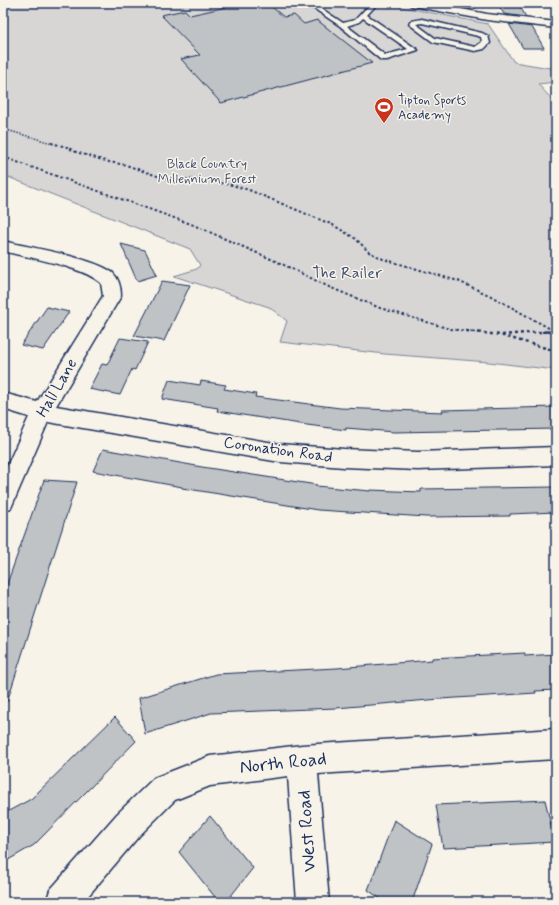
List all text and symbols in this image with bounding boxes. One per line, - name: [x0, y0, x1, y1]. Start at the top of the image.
- place label: Tipton Sports Academy: [398, 92, 466, 124]
- sports icon: Tipton Sports Academy: [373, 96, 395, 124]
- park label: Black Country Millennium Forest: [158, 156, 256, 188]
- park label: The Railer: [312, 263, 382, 284]
- street label: Hall Lane: [32, 355, 82, 421]
- street label: Coronation Road: [222, 432, 334, 468]
- street label: North Road: [238, 746, 328, 780]
- street label: West Road: [292, 789, 322, 873]

